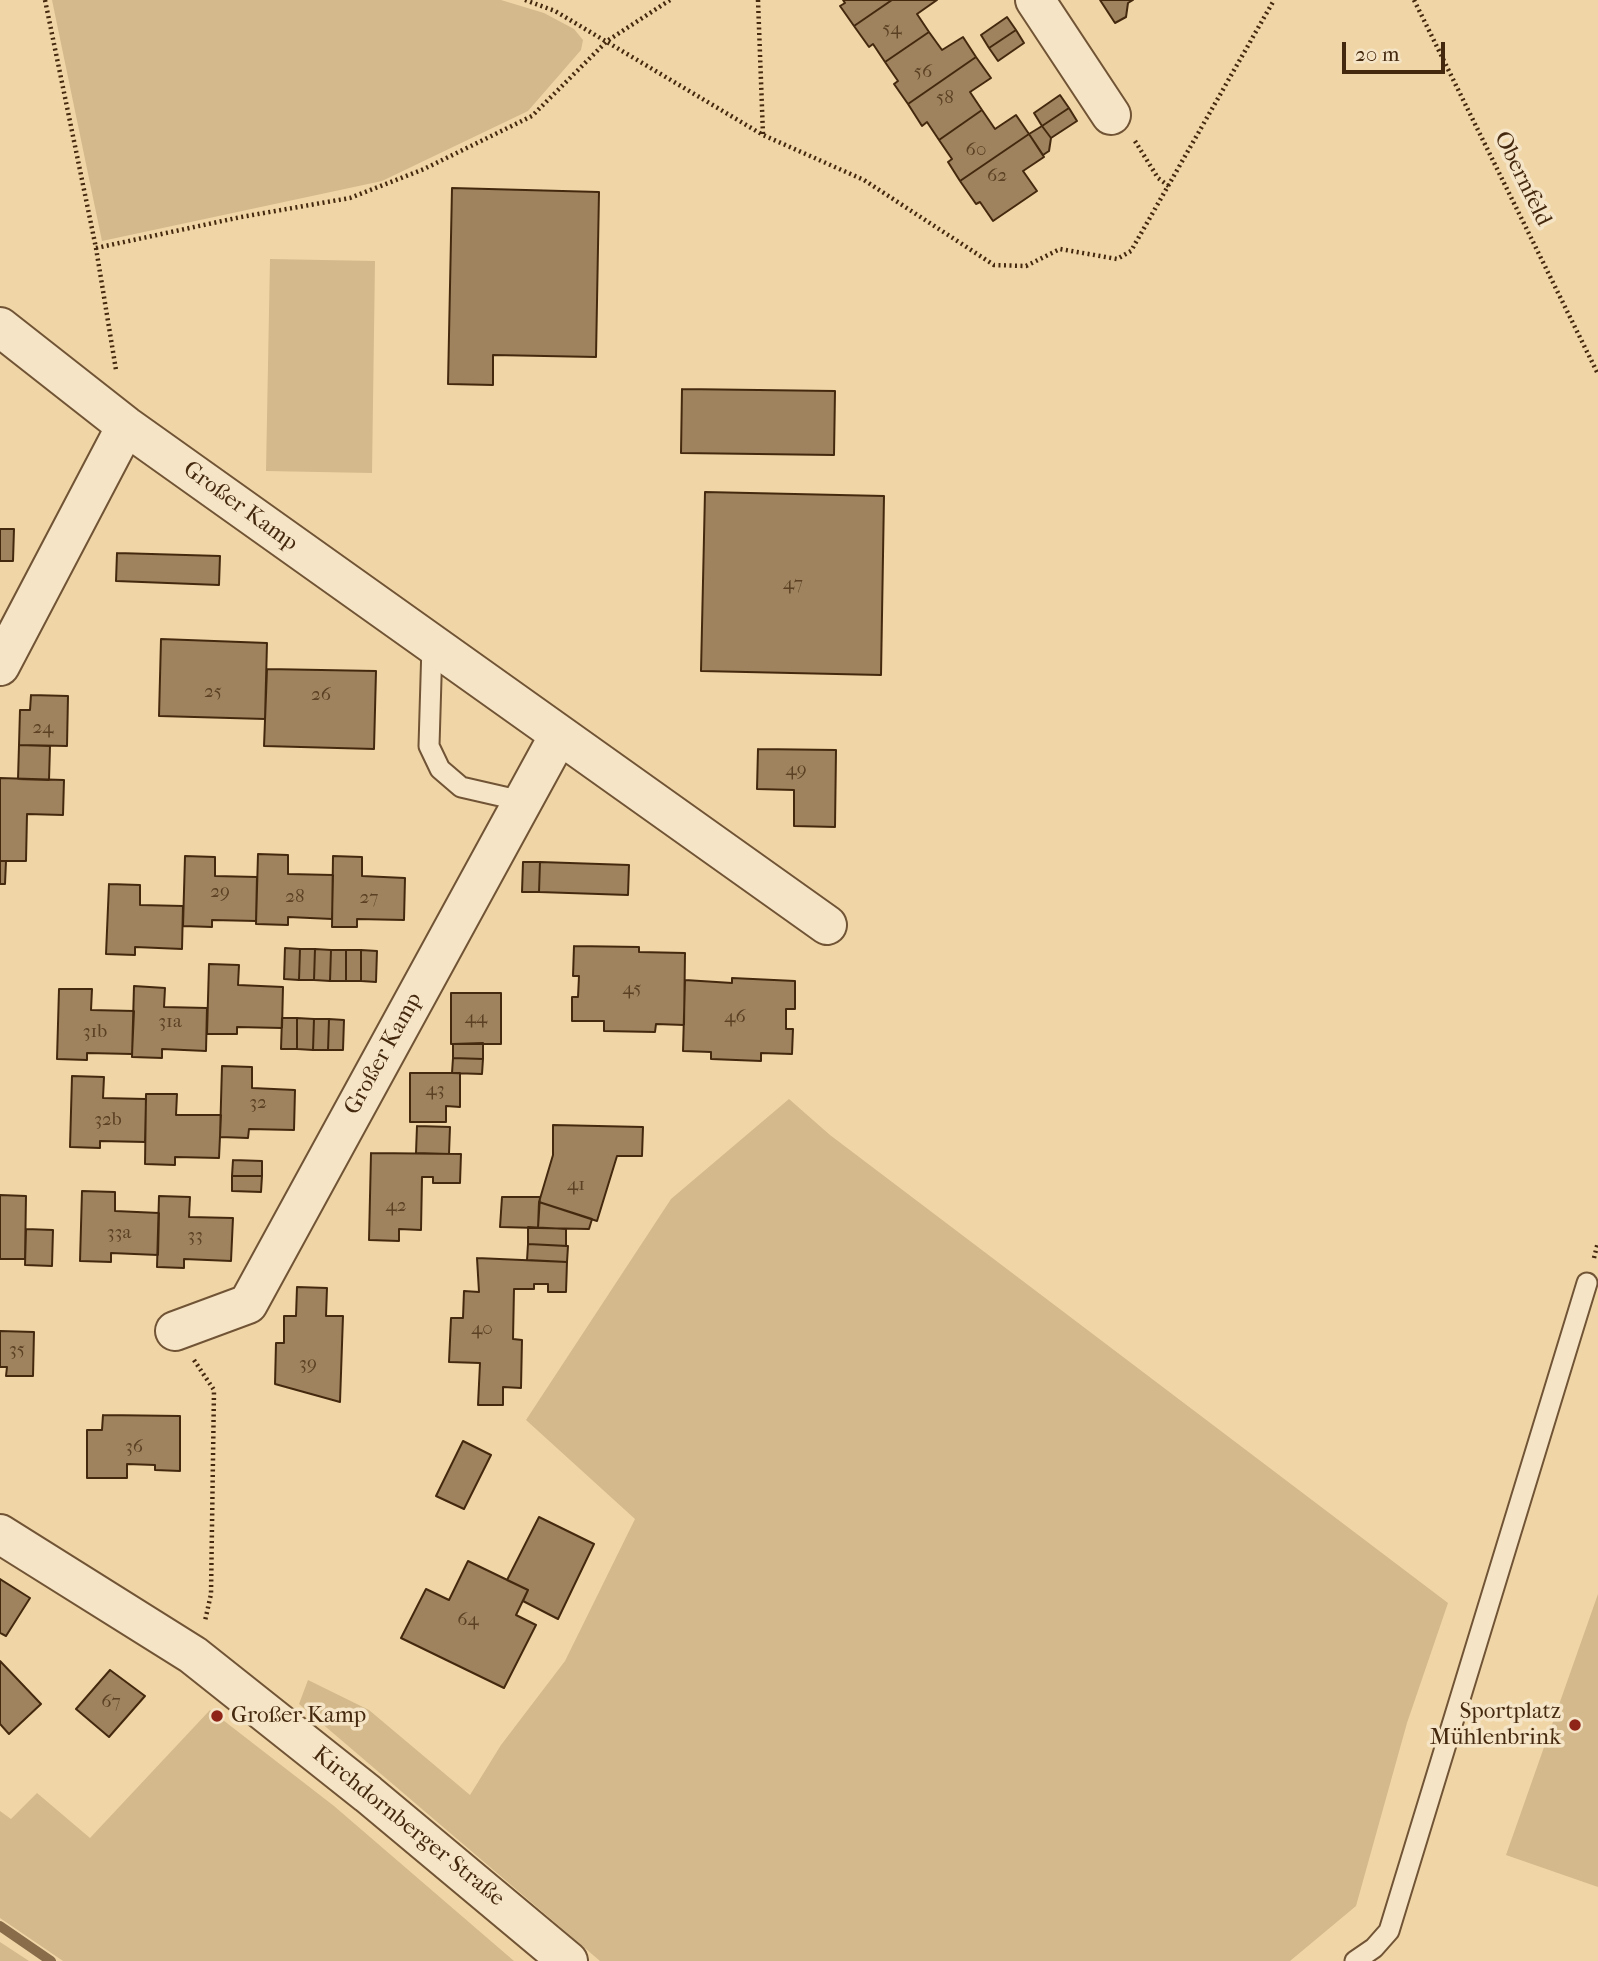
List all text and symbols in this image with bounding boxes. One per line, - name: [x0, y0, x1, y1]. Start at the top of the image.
- house number: 54: [882, 18, 902, 40]
- scale bar: [1346, 28, 1449, 72]
- text: 20 m: [1355, 42, 1399, 66]
- house number: 56: [914, 61, 932, 83]
- house number: 58: [936, 87, 954, 109]
- street label: Obernfeld: [1487, 127, 1557, 231]
- house number: 60: [966, 139, 986, 161]
- house number: 62: [987, 165, 1007, 187]
- street label: Großer Kamp: [177, 456, 303, 558]
- house number: 47: [783, 573, 803, 595]
- house number: 25: [204, 681, 222, 703]
- house number: 26: [311, 684, 331, 706]
- house number: 24: [33, 717, 53, 739]
- house number: 49: [785, 759, 807, 781]
- house number: 29: [210, 881, 230, 903]
- house number: 28: [285, 886, 305, 908]
- house number: 27: [360, 887, 378, 909]
- house number: 45: [623, 978, 641, 1000]
- street label: Großer Kamp: [339, 988, 429, 1120]
- house number: 46: [724, 1006, 746, 1028]
- house number: 44: [465, 1007, 487, 1029]
- house number: 31a: [158, 1011, 182, 1033]
- house number: 31b: [83, 1021, 107, 1043]
- house number: 43: [425, 1079, 445, 1101]
- house number: 32: [249, 1092, 267, 1114]
- house number: 32b: [94, 1109, 122, 1131]
- house number: 41: [567, 1174, 585, 1196]
- house number: 42: [386, 1195, 406, 1217]
- house number: 33a: [107, 1222, 131, 1244]
- house number: 33: [187, 1225, 203, 1247]
- house number: 40: [471, 1318, 493, 1340]
- house number: 35: [9, 1339, 25, 1361]
- house number: 39: [299, 1353, 317, 1375]
- house number: 36: [125, 1436, 143, 1458]
- house number: 64: [457, 1609, 479, 1631]
- house number: 67: [101, 1691, 121, 1713]
- place label: Sportplatz Mühlenbrink: [1430, 1698, 1561, 1752]
- place label: Großer Kamp: [231, 1702, 366, 1730]
- marker: Großer Kamp: [209, 1708, 225, 1724]
- marker: Sportplatz Mühlenbrink: [1567, 1717, 1583, 1733]
- street label: Kirchdornberger Straße: [306, 1741, 510, 1913]

